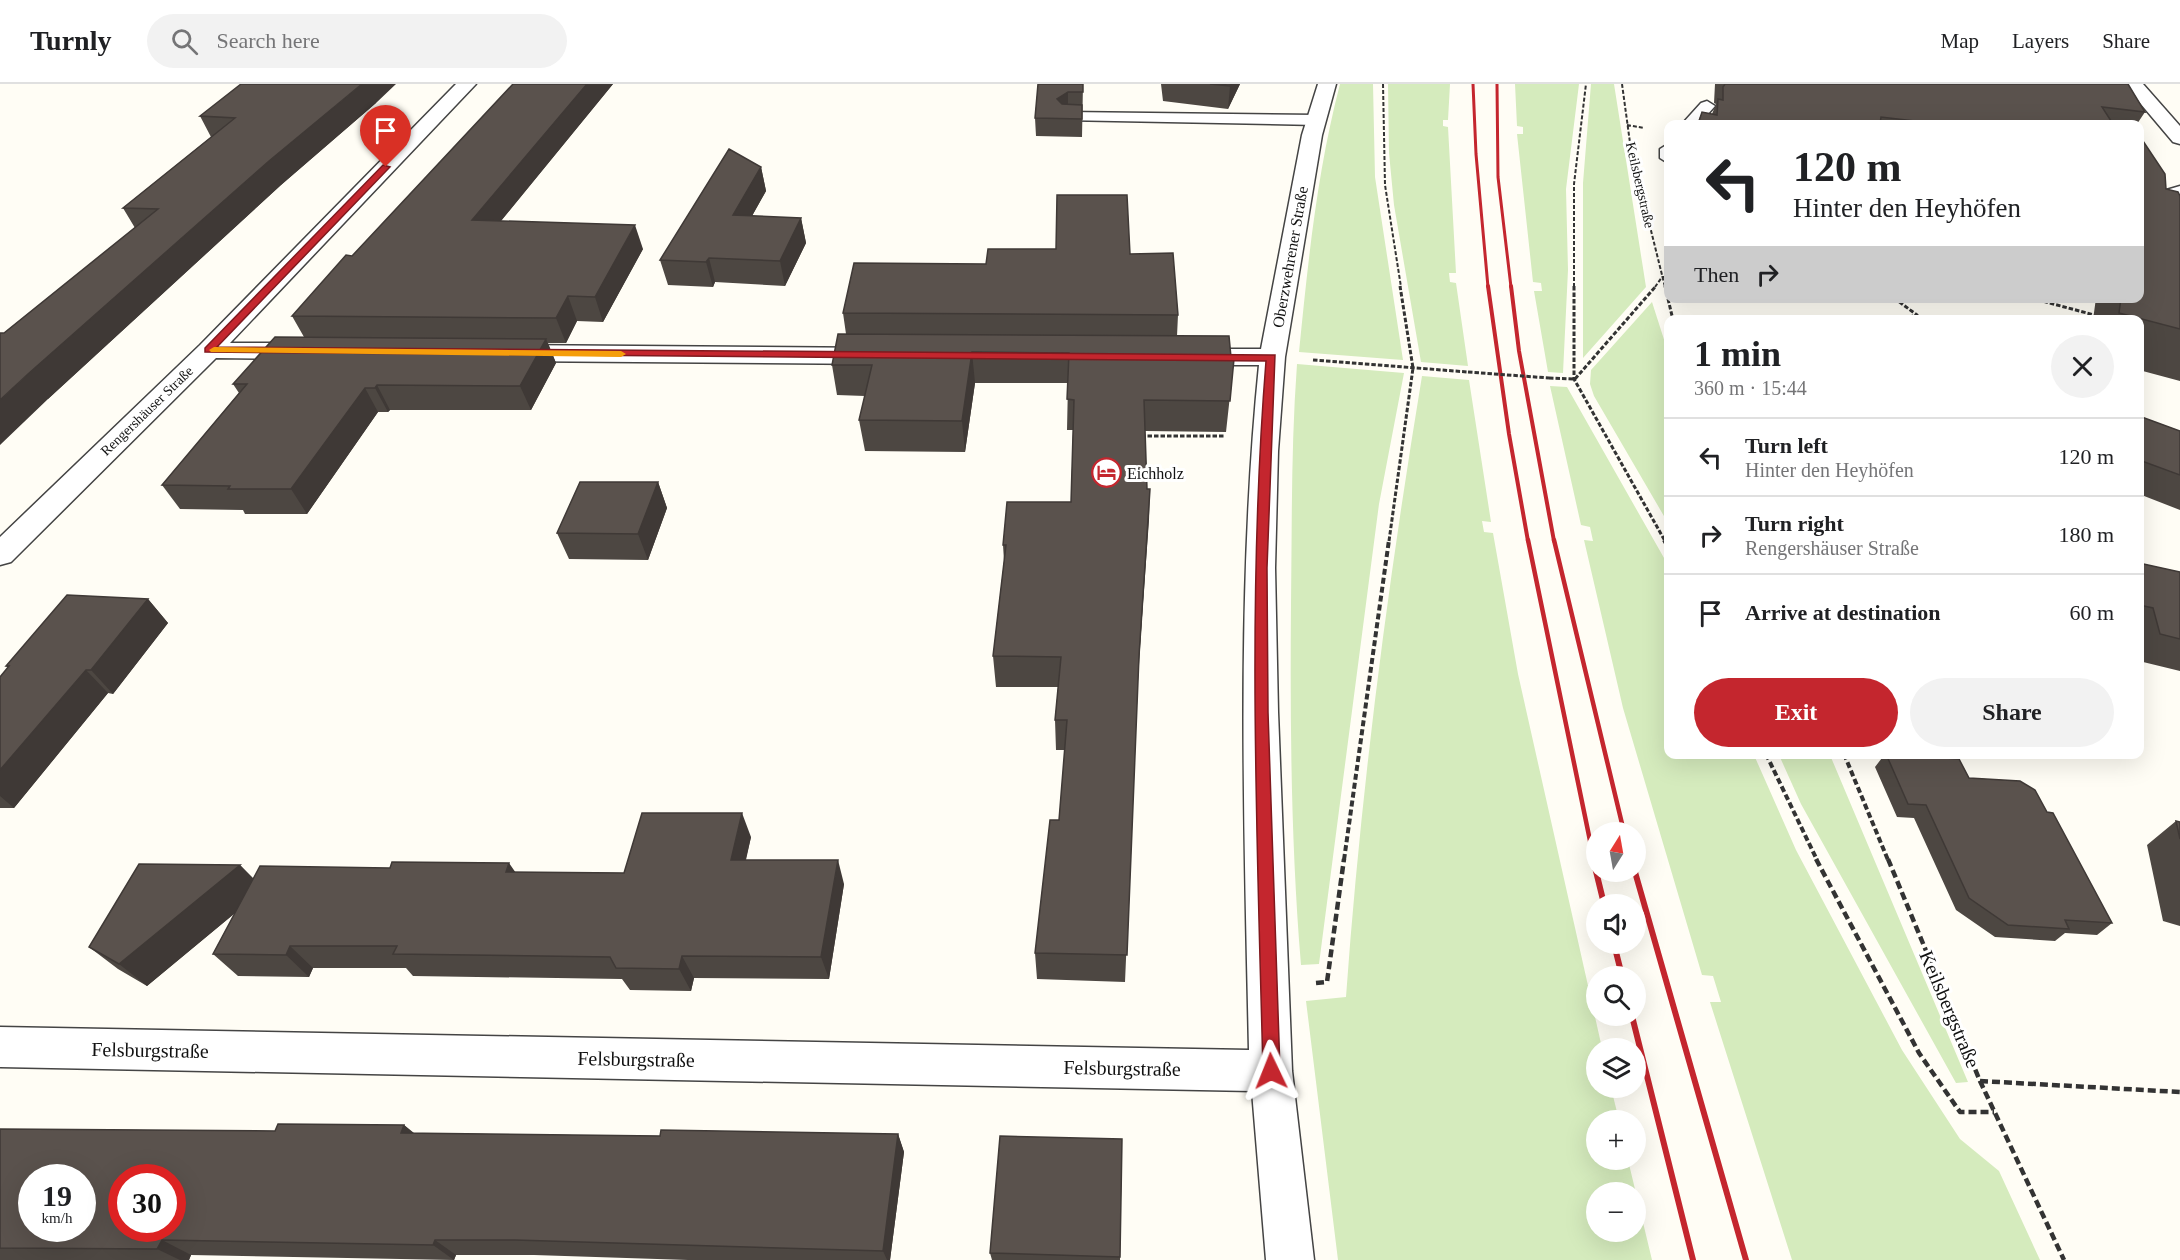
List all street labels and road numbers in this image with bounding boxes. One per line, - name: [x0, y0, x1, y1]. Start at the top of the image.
- street label: Keilsbergstraße: [1623, 141, 1657, 229]
- street label: Oberzwehrener Straße: [1269, 185, 1311, 329]
- street label: Rengershäuser Straße: [98, 363, 196, 459]
- street label: Keilsbergstraße: [1915, 947, 1985, 1071]
- street label: Felsburgstraße: [91, 1038, 209, 1063]
- street label: Felsburgstraße: [577, 1047, 695, 1072]
- street label: Felsburgstraße: [1063, 1056, 1181, 1081]

